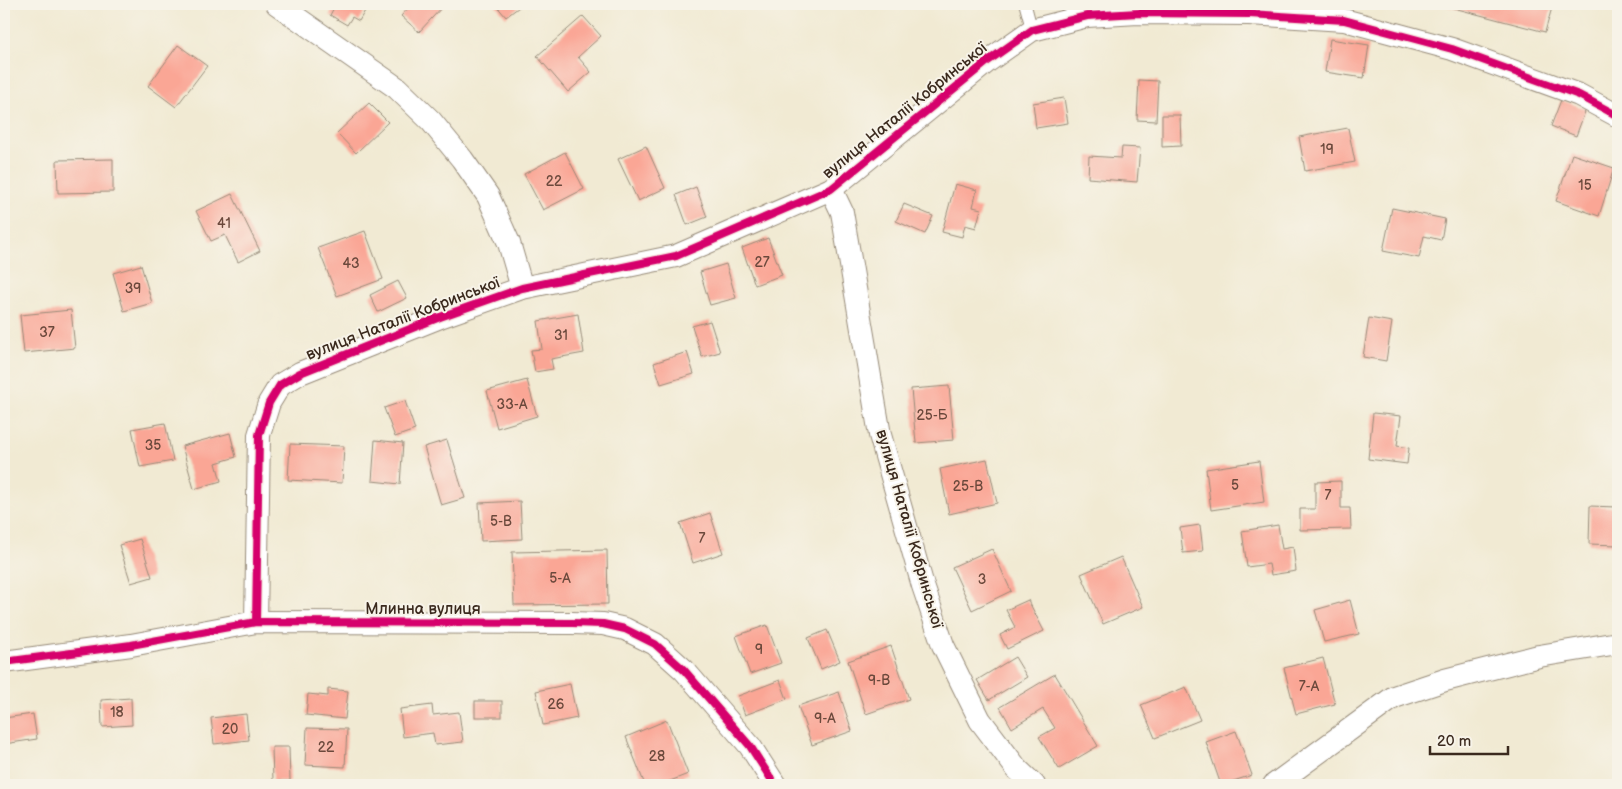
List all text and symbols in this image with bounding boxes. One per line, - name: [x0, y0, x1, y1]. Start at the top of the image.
- street label: вулиця Наталії Кобринської: [819, 38, 992, 183]
- house number: 19: [1320, 141, 1334, 158]
- house number: 22: [546, 173, 563, 190]
- house number: 15: [1578, 177, 1592, 194]
- house number: 41: [217, 215, 231, 232]
- house number: 27: [754, 254, 770, 271]
- house number: 43: [342, 255, 360, 272]
- street label: вулиця Наталії Кобринської: [303, 273, 504, 365]
- house number: 39: [125, 280, 141, 297]
- house number: 37: [39, 324, 55, 341]
- house number: 31: [554, 327, 568, 344]
- house number: 33-А: [497, 396, 528, 413]
- house number: 25-Б: [916, 407, 948, 424]
- street label: вулиця Наталії Кобринської: [871, 427, 947, 632]
- house number: 35: [145, 437, 161, 454]
- house number: 5: [1231, 477, 1239, 494]
- house number: 25-В: [953, 478, 983, 495]
- house number: 7: [1325, 487, 1332, 504]
- house number: 5-В: [490, 513, 512, 530]
- house number: 7: [699, 530, 706, 547]
- house number: 5-А: [549, 570, 571, 587]
- house number: 3: [978, 571, 986, 588]
- street label: Млинна вулиця: [365, 600, 481, 619]
- house number: 9: [755, 641, 763, 658]
- house number: 9-В: [868, 672, 890, 689]
- house number: 7-А: [1299, 678, 1320, 695]
- house number: 26: [548, 696, 565, 713]
- house number: 18: [110, 704, 124, 721]
- house number: 9-А: [814, 710, 836, 727]
- house number: 20: [222, 721, 238, 738]
- scale bar: [1430, 724, 1507, 756]
- text: 20 m: [1437, 732, 1471, 751]
- house number: 22: [318, 739, 335, 756]
- house number: 28: [649, 748, 665, 765]

